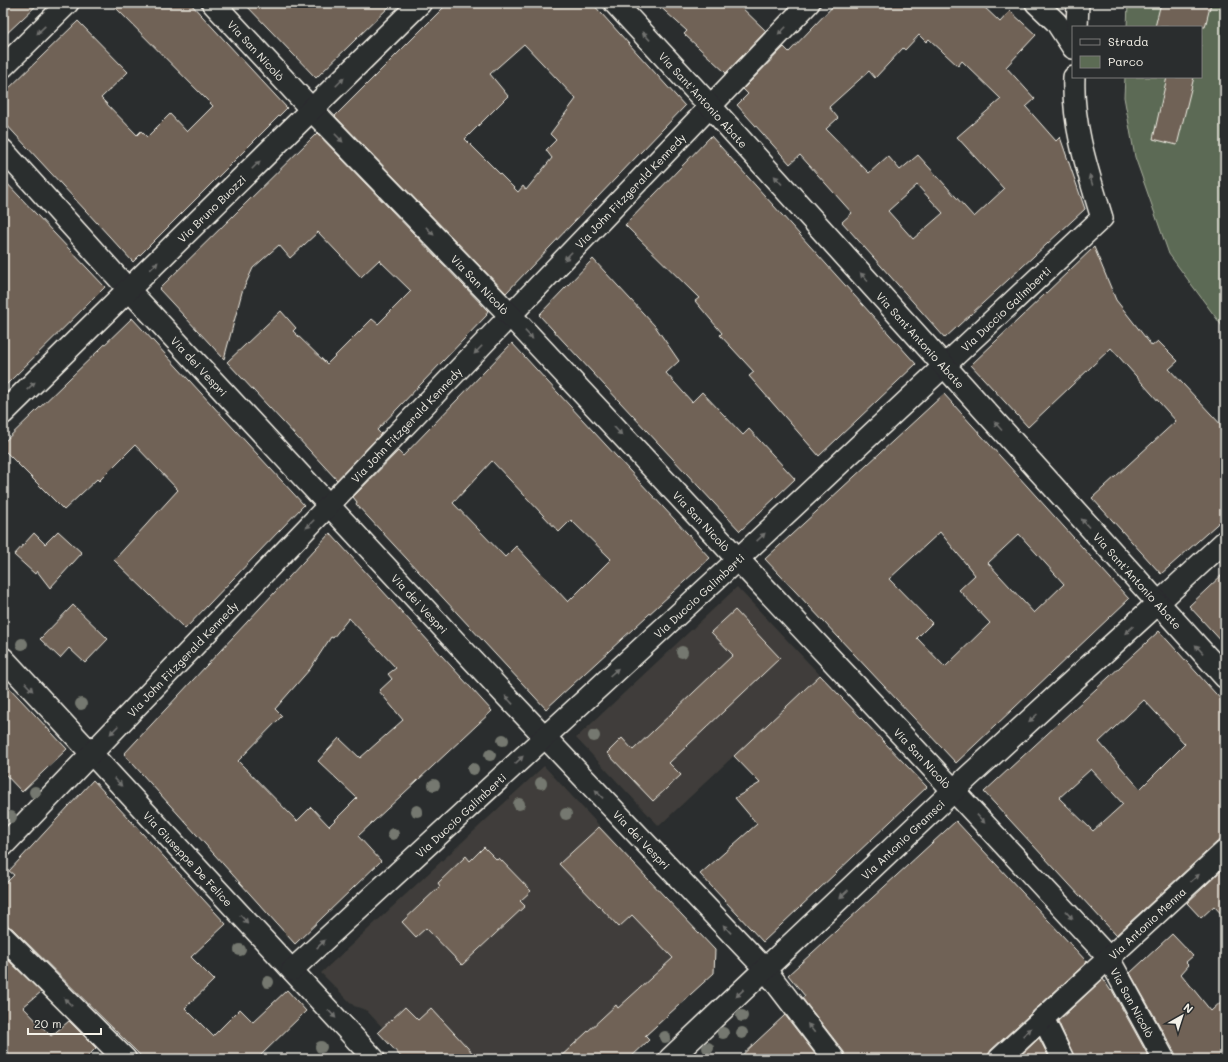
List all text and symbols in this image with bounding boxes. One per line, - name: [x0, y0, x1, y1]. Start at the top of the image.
- street label: Via San Nicolò: [225, 16, 289, 84]
- one-way arrow: [36, 25, 46, 35]
- one-way arrow: [777, 26, 787, 36]
- legend: [1072, 26, 1202, 78]
- one-way arrow: [641, 31, 650, 41]
- text: Strada: [1108, 33, 1149, 49]
- street label: Via Sant'Antonio Abate: [656, 48, 751, 151]
- text: Parco: [1108, 53, 1143, 69]
- one-way arrow: [335, 77, 345, 87]
- street label: Via John Fitzgerald Kennedy: [571, 129, 689, 251]
- one-way arrow: [335, 133, 344, 143]
- one-way arrow: [251, 160, 261, 170]
- street label: Via Bruno Buozzi: [174, 171, 249, 245]
- one-way arrow: [1087, 174, 1093, 186]
- one-way arrow: [773, 175, 782, 186]
- one-way arrow: [425, 226, 435, 236]
- street label: Via San Nicolò: [448, 251, 513, 318]
- one-way arrow: [563, 251, 573, 261]
- one-way arrow: [149, 261, 159, 271]
- street label: Via Duccio Galimberti: [957, 263, 1054, 354]
- one-way arrow: [860, 272, 869, 282]
- street label: Via Sant'Antonio Abate: [873, 288, 968, 391]
- one-way arrow: [525, 330, 534, 341]
- street label: Via dei Vespri: [168, 333, 231, 399]
- one-way arrow: [473, 345, 483, 355]
- street label: Via John Fitzgerald Kennedy: [347, 364, 465, 485]
- one-way arrow: [26, 381, 36, 391]
- one-way arrow: [993, 421, 1003, 431]
- one-way arrow: [613, 426, 622, 435]
- street label: Via San Nicolò: [670, 487, 734, 554]
- one-way arrow: [1080, 518, 1089, 528]
- one-way arrow: [305, 519, 315, 529]
- street label: Via Sant'Antonio Abate: [1090, 529, 1185, 632]
- one-way arrow: [756, 532, 766, 542]
- street label: Via Duccio Galimberti: [650, 550, 747, 641]
- street label: Via dei Vespri: [388, 570, 452, 636]
- street label: Via John Fitzgerald Kennedy: [123, 598, 241, 720]
- one-way arrow: [1123, 626, 1134, 635]
- one-way arrow: [1194, 643, 1203, 654]
- one-way arrow: [609, 668, 619, 677]
- one-way arrow: [25, 681, 34, 692]
- one-way arrow: [505, 694, 514, 705]
- one-way arrow: [1028, 713, 1038, 723]
- street label: Via San Nicolò: [891, 724, 955, 791]
- one-way arrow: [109, 725, 119, 735]
- one-way arrow: [514, 756, 524, 765]
- street label: Via Duccio Galimberti: [412, 769, 509, 860]
- one-way arrow: [113, 777, 123, 787]
- one-way arrow: [594, 789, 603, 799]
- street label: Via Antonio Gramsci: [857, 796, 948, 882]
- street label: Via dei Vespri: [610, 806, 674, 872]
- street label: Via Giuseppe De Felice: [141, 807, 236, 909]
- one-way arrow: [976, 814, 985, 824]
- one-way arrow: [1190, 873, 1200, 883]
- street label: Via Antonio Menna: [1105, 883, 1189, 962]
- one-way arrow: [840, 889, 849, 898]
- one-way arrow: [1064, 910, 1074, 920]
- one-way arrow: [239, 914, 248, 923]
- one-way arrow: [722, 924, 732, 934]
- one-way arrow: [316, 940, 326, 949]
- street label: Via San Nicolò: [1108, 965, 1158, 1040]
- one-way arrow: [735, 988, 745, 998]
- north arrow: [1162, 996, 1202, 1036]
- one-way arrow: [63, 997, 73, 1007]
- text: N: [1181, 999, 1197, 1016]
- one-way arrow: [328, 1009, 337, 1019]
- scale bar: [28, 1010, 101, 1036]
- text: 20 m: [34, 1015, 62, 1031]
- one-way arrow: [807, 1022, 815, 1033]
- one-way arrow: [1022, 1028, 1032, 1037]

